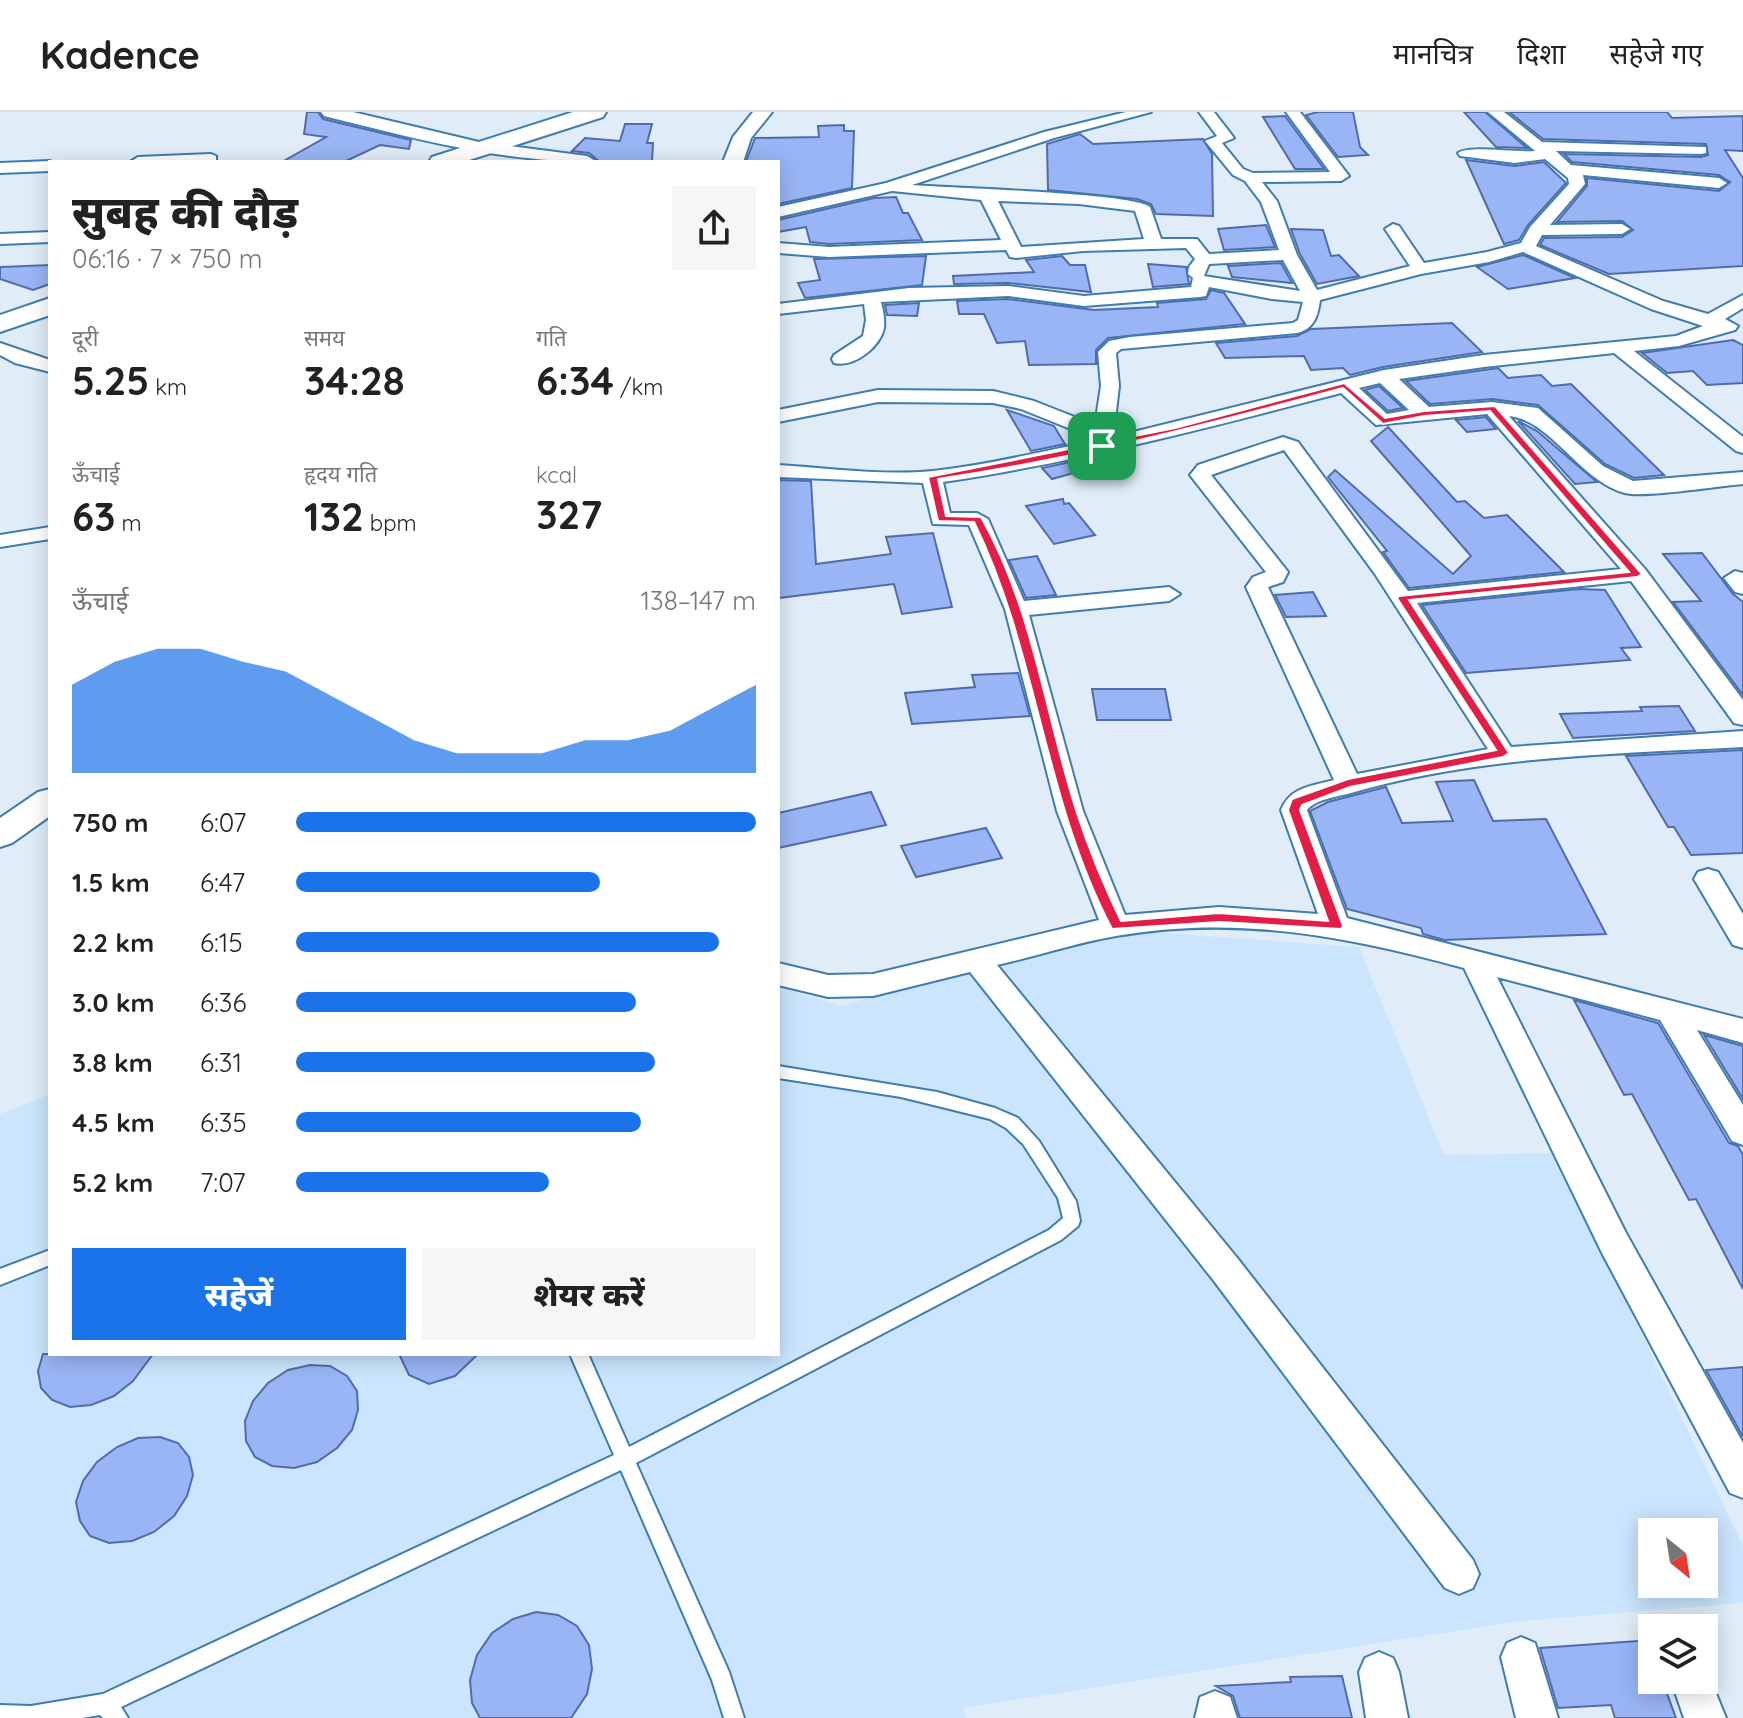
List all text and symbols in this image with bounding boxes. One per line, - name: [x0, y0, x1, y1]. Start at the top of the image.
- text: Kadence: [40, 31, 200, 79]
- text: मानचित्र: [1393, 36, 1473, 71]
- text: दिशा: [1517, 36, 1566, 71]
- text: सहेजे गए: [1610, 36, 1703, 71]
- text: सुबह की दौड़: [72, 184, 298, 239]
- button: share: [672, 186, 756, 270]
- text: 06:16 · 7 × 750 m: [72, 242, 263, 275]
- text: दूरी: [72, 324, 98, 352]
- text: समय: [304, 324, 345, 352]
- text: गति: [536, 324, 567, 352]
- text: 5.25: [72, 355, 149, 405]
- text: 34:28: [304, 355, 405, 405]
- text: 6:34: [536, 355, 614, 405]
- text: km: [149, 373, 187, 401]
- text: /km: [614, 373, 663, 401]
- pin: [1068, 412, 1136, 480]
- icon: arrive: [1080, 424, 1124, 468]
- text: ऊँचाई: [72, 460, 120, 488]
- text: हृदय गति: [304, 460, 377, 488]
- text: kcal: [536, 461, 577, 489]
- text: 327: [536, 489, 602, 539]
- text: 63: [72, 491, 116, 541]
- text: 132: [304, 491, 364, 541]
- text: m: [116, 509, 142, 537]
- text: bpm: [364, 509, 417, 537]
- text: ऊँचाई: [72, 584, 128, 617]
- text: 138–147 m: [640, 584, 756, 617]
- text: 750 m: [72, 806, 148, 839]
- text: 6:07: [200, 806, 246, 839]
- text: 1.5 km: [72, 866, 150, 899]
- text: 6:47: [200, 866, 245, 899]
- text: 2.2 km: [72, 926, 154, 959]
- text: 6:15: [200, 926, 243, 959]
- text: 3.0 km: [72, 986, 154, 1019]
- text: 6:36: [200, 986, 246, 1019]
- text: 3.8 km: [72, 1046, 153, 1079]
- text: 6:31: [200, 1046, 242, 1079]
- text: 4.5 km: [72, 1106, 155, 1139]
- text: 6:35: [200, 1106, 247, 1139]
- text: 5.2 km: [72, 1166, 153, 1199]
- text: 7:07: [200, 1166, 246, 1199]
- button: सहेजें: [72, 1248, 406, 1340]
- button: शेयर करें: [422, 1248, 756, 1340]
- north arrow: [1638, 1518, 1718, 1598]
- map controls: [1638, 1518, 1718, 1694]
- button: layers: [1638, 1614, 1718, 1694]

